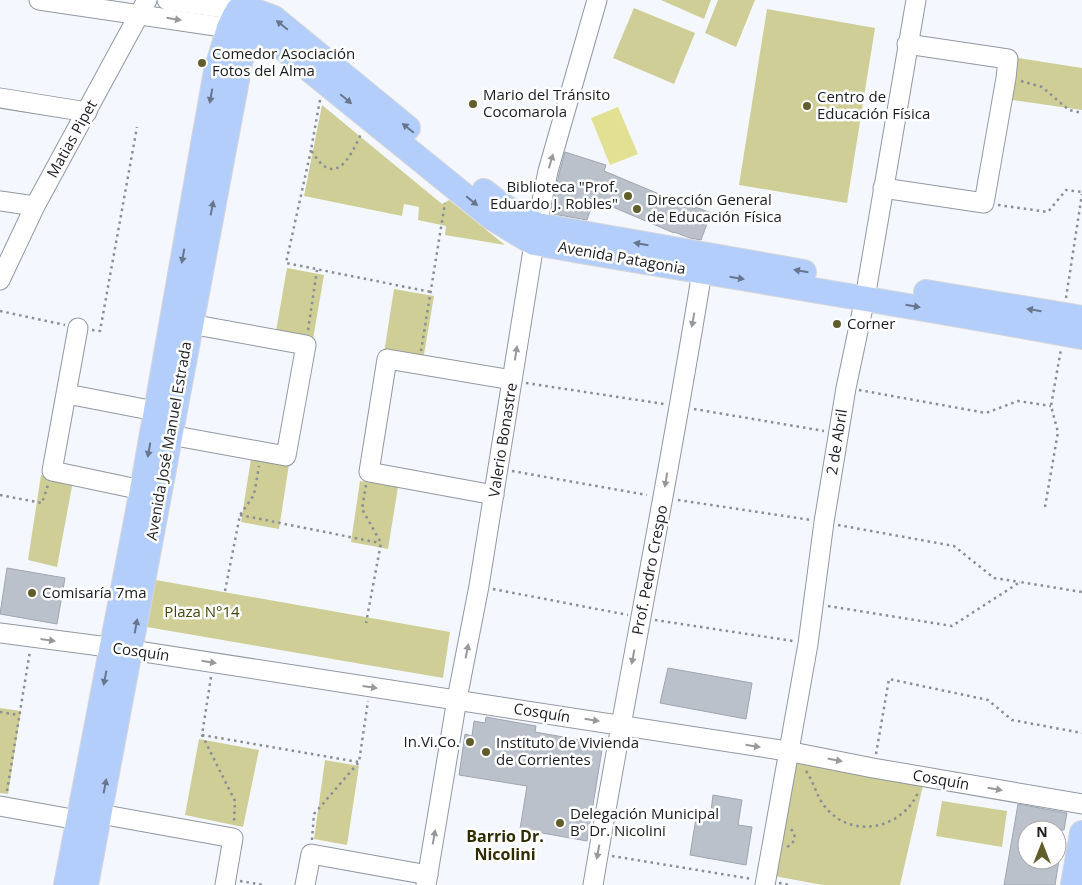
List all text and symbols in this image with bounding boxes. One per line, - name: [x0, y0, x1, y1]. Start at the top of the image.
- one-way arrow: [166, 16, 182, 24]
- one-way arrow: [276, 19, 289, 30]
- place label: Comedor Asociación Fotos del Alma: [212, 43, 355, 80]
- marker: Comedor Asociación Fotos del Alma: [196, 57, 208, 69]
- place label: Mario del Tránsito Cocomarola: [483, 84, 610, 121]
- place label: Centro de Educación Física: [817, 86, 930, 123]
- one-way arrow: [207, 88, 215, 104]
- one-way arrow: [339, 93, 352, 104]
- street label: Matias Pipet: [42, 96, 101, 181]
- marker: Mario del Tránsito Cocomarola: [467, 98, 479, 110]
- marker: Centro de Educación Física: [801, 100, 813, 112]
- one-way arrow: [401, 122, 414, 133]
- one-way arrow: [547, 153, 555, 168]
- place label: Biblioteca "Prof. Eduardo J. Robles": [490, 176, 618, 213]
- place label: Dirección General de Educación Física: [647, 189, 782, 226]
- marker: Biblioteca "Prof. Eduardo J. Robles": [622, 190, 634, 202]
- one-way arrow: [466, 195, 478, 206]
- one-way arrow: [209, 199, 217, 215]
- marker: Dirección General de Educación Física: [631, 203, 643, 215]
- street label: Avenida Patagonia: [557, 236, 688, 278]
- one-way arrow: [632, 239, 648, 247]
- one-way arrow: [179, 248, 187, 264]
- one-way arrow: [792, 267, 808, 275]
- one-way arrow: [730, 274, 746, 282]
- one-way arrow: [905, 303, 921, 311]
- one-way arrow: [1026, 306, 1042, 314]
- one-way arrow: [689, 313, 697, 329]
- place label: Corner: [847, 313, 895, 333]
- marker: Corner: [831, 318, 843, 330]
- street label: Avenida José Manuel Estrada: [141, 340, 195, 542]
- one-way arrow: [513, 345, 521, 361]
- street label: Valerio Bonastre: [483, 381, 521, 499]
- street label: 2 de Abril: [821, 408, 851, 476]
- one-way arrow: [144, 443, 152, 459]
- one-way arrow: [662, 473, 670, 489]
- street label: Prof. Pedro Crespo: [627, 503, 671, 637]
- place label: Comisaría 7ma: [42, 582, 147, 602]
- marker: Comisaría 7ma: [26, 587, 38, 599]
- park label: Plaza N°14: [164, 601, 240, 621]
- one-way arrow: [132, 618, 140, 634]
- one-way arrow: [41, 636, 57, 644]
- street label: Cosquín: [112, 637, 171, 665]
- one-way arrow: [463, 643, 471, 659]
- one-way arrow: [629, 650, 637, 666]
- one-way arrow: [202, 659, 218, 667]
- one-way arrow: [100, 671, 108, 687]
- one-way arrow: [362, 683, 378, 691]
- street label: Cosquín: [512, 698, 572, 726]
- one-way arrow: [584, 717, 600, 725]
- place label: In.Vi.Co.: [404, 731, 460, 751]
- place label: Instituto de Vivienda de Corrientes: [496, 732, 639, 769]
- marker: In.Vi.Co.: [464, 736, 476, 748]
- one-way arrow: [745, 742, 761, 750]
- marker: Instituto de Vivienda de Corrientes: [480, 746, 492, 758]
- one-way arrow: [828, 757, 844, 765]
- street label: Cosquín: [911, 764, 971, 794]
- one-way arrow: [102, 777, 110, 793]
- one-way arrow: [988, 786, 1004, 794]
- place label: Delegación Municipal Bº Dr. Nicolini: [570, 803, 719, 840]
- marker: Delegación Municipal Bº Dr. Nicolini: [554, 817, 566, 829]
- north arrow: [1017, 820, 1067, 870]
- text: N: [1036, 822, 1048, 841]
- district label: Barrio Dr. Nicolini: [466, 825, 544, 865]
- one-way arrow: [431, 829, 439, 845]
- one-way arrow: [594, 844, 602, 860]

